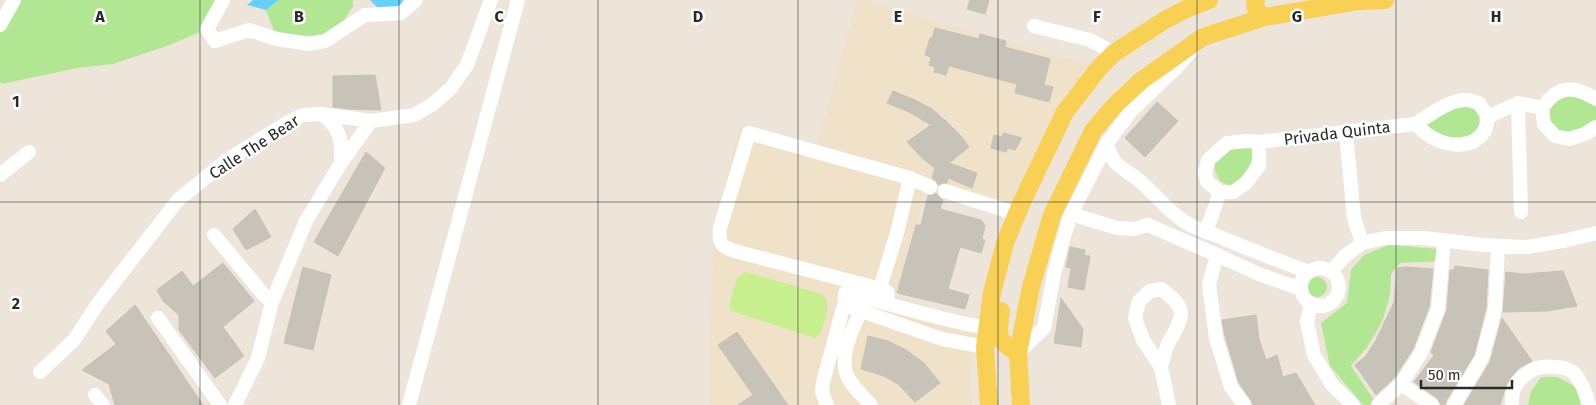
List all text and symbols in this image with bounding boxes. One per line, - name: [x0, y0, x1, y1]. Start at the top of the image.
- text: A: [94, 7, 105, 26]
- text: B: [294, 7, 304, 26]
- text: C: [494, 7, 504, 26]
- text: D: [693, 7, 703, 26]
- text: E: [894, 7, 902, 26]
- text: F: [1093, 7, 1101, 26]
- text: G: [1292, 7, 1302, 26]
- text: H: [1491, 7, 1501, 26]
- text: 1: [12, 92, 20, 111]
- street label: Calle The Bear: [205, 110, 303, 183]
- street label: Privada Quinta: [1283, 117, 1391, 149]
- text: 2: [12, 294, 20, 313]
- scale bar: [1421, 358, 1512, 390]
- text: 50 m: [1428, 366, 1461, 384]

